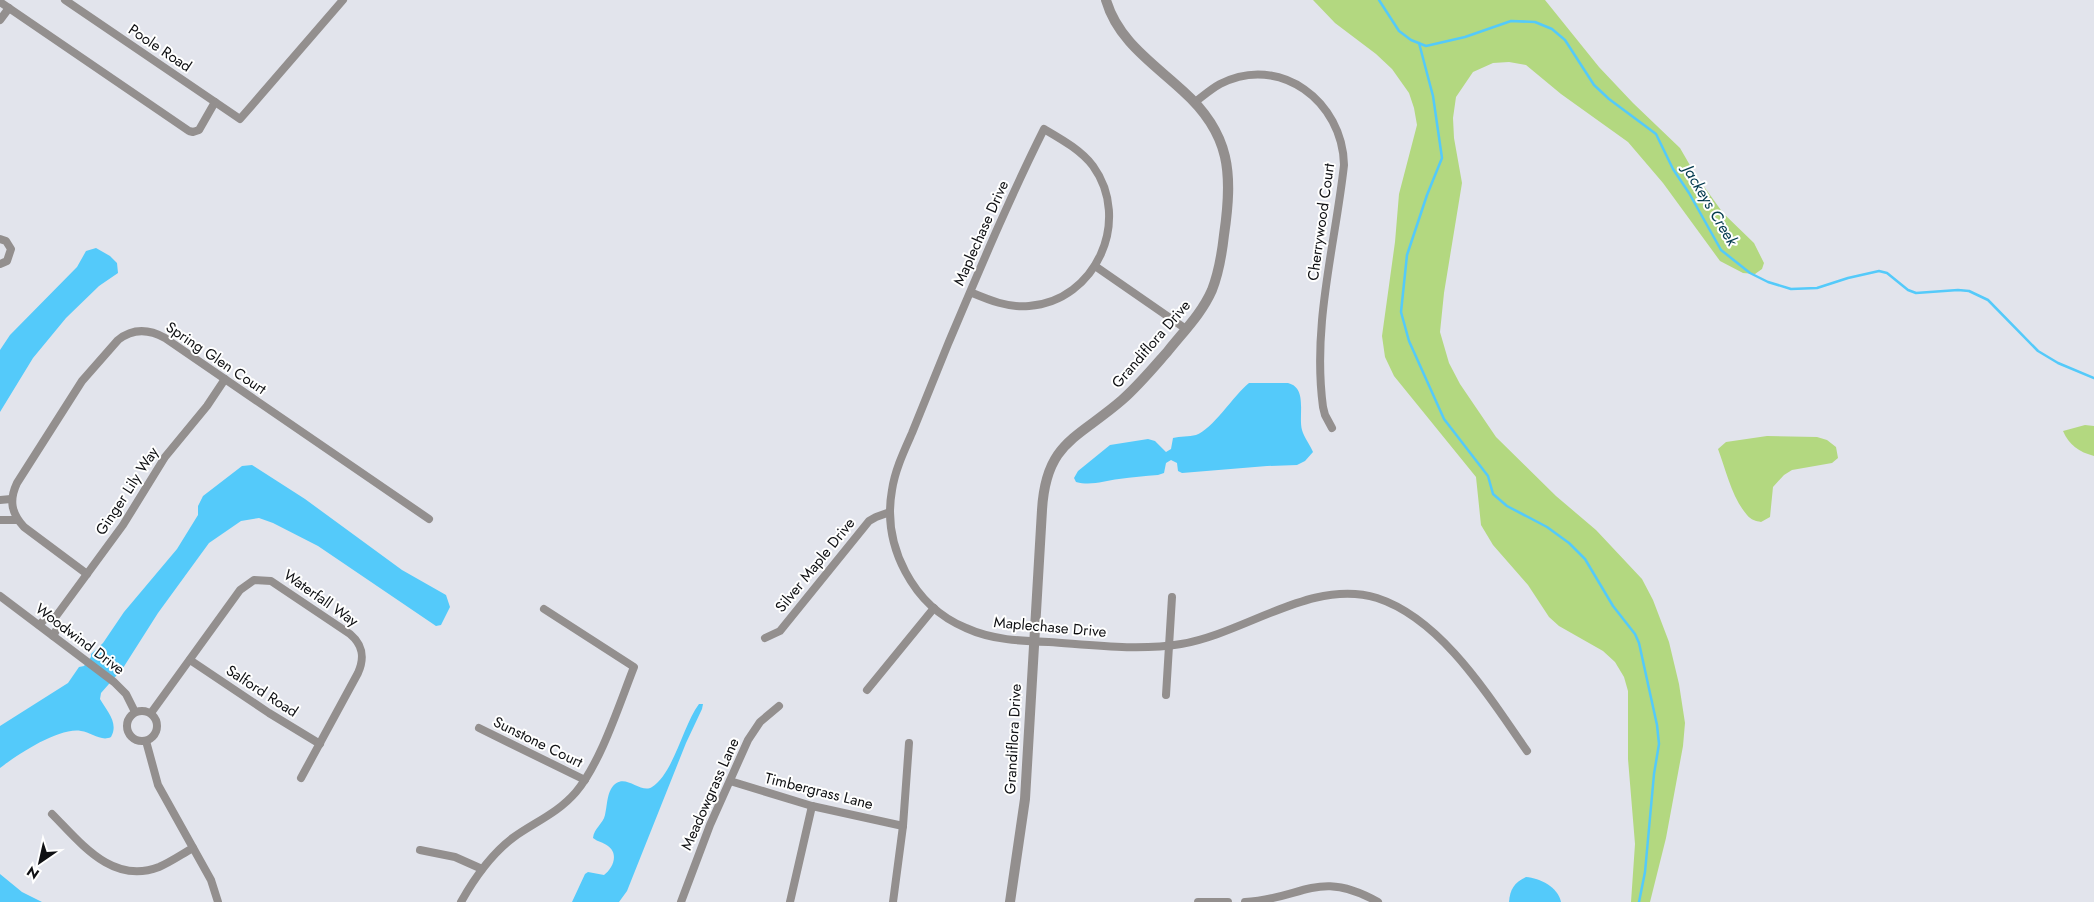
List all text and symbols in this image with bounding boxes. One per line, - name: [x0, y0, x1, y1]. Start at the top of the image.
- street label: Poole Road: [124, 19, 196, 77]
- water label: Jackeys Creek: [1676, 158, 1744, 251]
- street label: Cherrywood Court: [1302, 162, 1340, 282]
- street label: Maplechase Drive: [948, 177, 1014, 289]
- street label: Grandiflora Drive: [1106, 295, 1196, 393]
- street label: Spring Glen Court: [161, 316, 271, 400]
- street label: Ginger Lily Way: [90, 442, 164, 540]
- street label: Silver Maple Drive: [770, 513, 860, 617]
- street label: Waterfall Way: [279, 564, 363, 632]
- street label: Woodwind Drive: [31, 598, 130, 680]
- street label: Maplechase Drive: [993, 611, 1107, 643]
- street label: Salford Road: [222, 659, 302, 723]
- street label: Grandiflora Drive: [999, 683, 1027, 795]
- street label: Sunstone Court: [490, 711, 587, 773]
- street label: Meadowgrass Lane: [675, 734, 745, 854]
- street label: Timbergrass Lane: [763, 767, 876, 815]
- north arrow: [15, 837, 65, 887]
- text: N: [23, 861, 43, 884]

